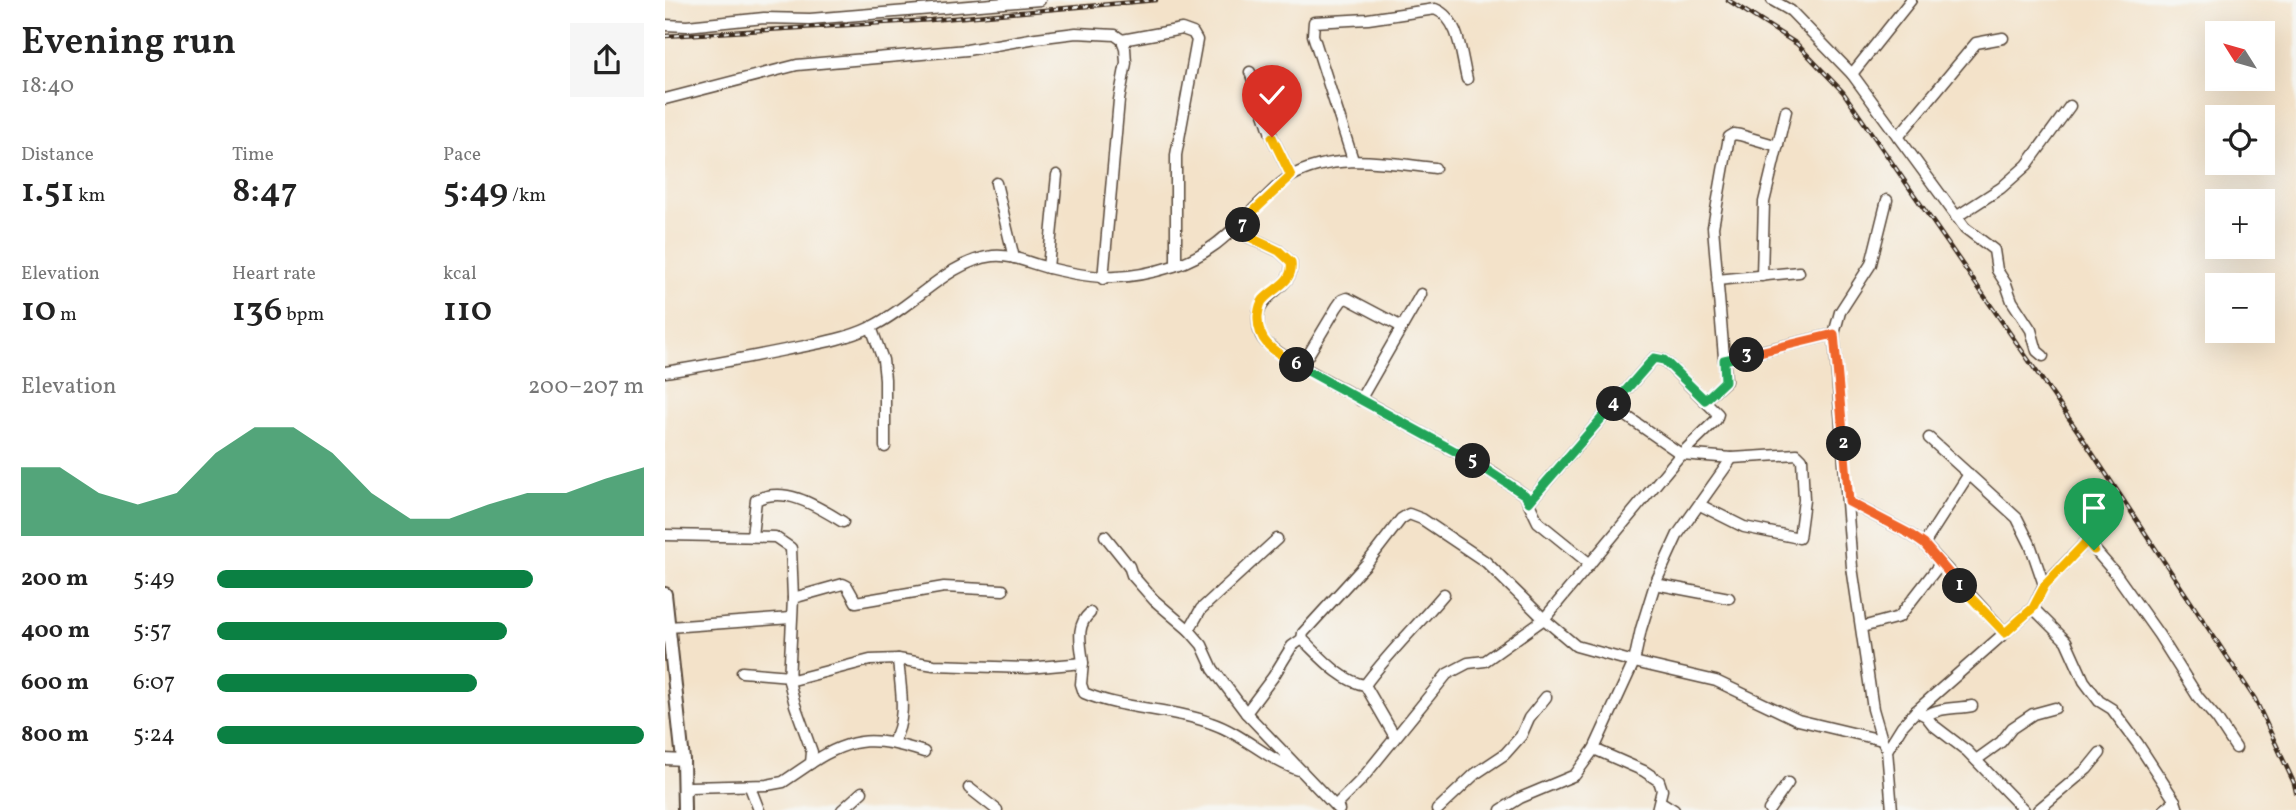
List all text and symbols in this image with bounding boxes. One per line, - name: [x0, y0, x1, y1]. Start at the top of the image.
- text: Evening run: [21, 17, 236, 70]
- north arrow: [2205, 21, 2275, 91]
- map controls: [2205, 21, 2275, 343]
- button: share: [570, 23, 644, 97]
- pin: [1242, 65, 1302, 137]
- text: 18:40: [21, 70, 74, 102]
- icon: check: [1253, 76, 1291, 114]
- button: locate: [2205, 105, 2275, 175]
- text: Distance: [21, 142, 94, 168]
- text: Time: [232, 142, 274, 168]
- text: Pace: [443, 142, 481, 168]
- text: 1.51: [21, 168, 74, 216]
- text: 8:47: [232, 168, 298, 216]
- text: 5:49: [443, 168, 508, 216]
- text: km: [74, 183, 105, 209]
- text: /km: [508, 183, 546, 209]
- button: +: [2205, 189, 2275, 259]
- pin: 7: [1225, 208, 1261, 243]
- text: 7: [1238, 211, 1247, 237]
- text: Elevation: [21, 261, 100, 287]
- text: Heart rate: [232, 261, 316, 287]
- text: kcal: [443, 261, 477, 287]
- button: −: [2205, 273, 2275, 343]
- text: 10: [21, 287, 56, 335]
- text: 136: [232, 287, 282, 335]
- text: 110: [443, 287, 492, 335]
- text: m: [56, 302, 77, 328]
- text: bpm: [282, 302, 324, 328]
- pin: 3: [1729, 338, 1765, 372]
- text: 3: [1742, 341, 1751, 367]
- pin: 6: [1279, 348, 1315, 382]
- text: 6: [1291, 351, 1302, 377]
- text: Elevation: [21, 371, 117, 403]
- text: 200–207 m: [528, 371, 644, 403]
- pin: 4: [1597, 386, 1632, 422]
- text: 4: [1608, 390, 1619, 416]
- pin: 2: [1827, 426, 1861, 462]
- text: 2: [1839, 430, 1848, 456]
- pin: 5: [1455, 444, 1491, 478]
- text: 5: [1468, 447, 1477, 473]
- pin: [2064, 478, 2124, 550]
- icon: arrive: [2075, 489, 2113, 527]
- text: 200 m: [21, 563, 88, 595]
- text: 5:49: [133, 563, 174, 595]
- pin: 1: [1943, 568, 1977, 604]
- text: 1: [1956, 572, 1963, 598]
- text: 400 m: [21, 615, 90, 647]
- text: 5:57: [133, 615, 172, 647]
- text: 600 m: [21, 667, 89, 699]
- text: 6:07: [133, 667, 175, 699]
- text: 800 m: [21, 719, 89, 751]
- text: 5:24: [133, 719, 175, 751]

